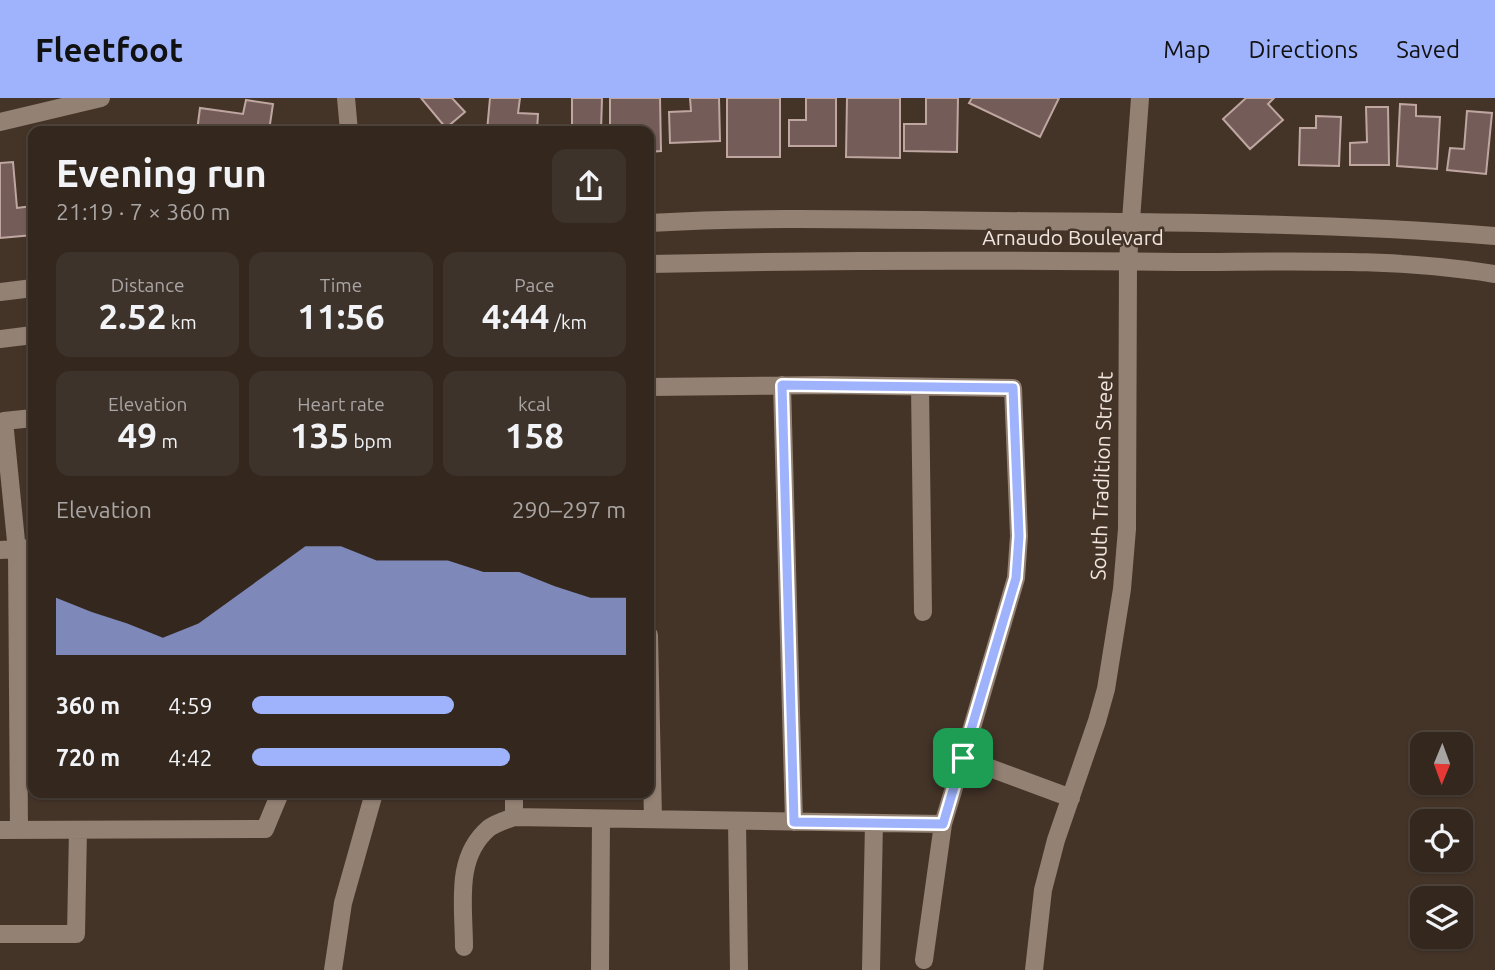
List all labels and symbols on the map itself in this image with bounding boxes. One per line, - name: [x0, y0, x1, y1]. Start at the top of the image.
- street label: Arnaudo Boulevard: [982, 225, 1164, 249]
- street label: South Tradition Street: [1085, 371, 1117, 581]
- pin: [933, 728, 993, 788]
- north arrow: [1410, 732, 1474, 794]

